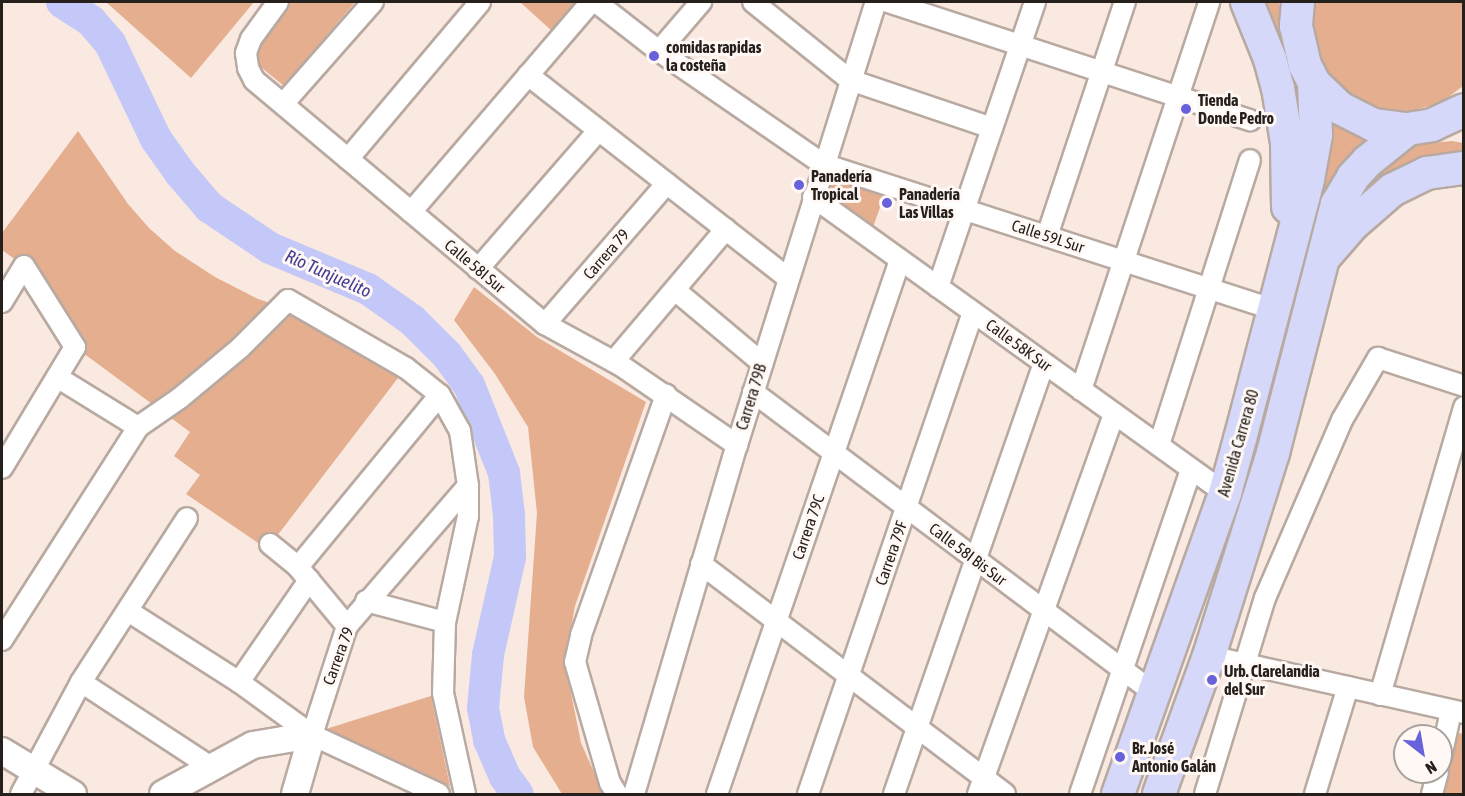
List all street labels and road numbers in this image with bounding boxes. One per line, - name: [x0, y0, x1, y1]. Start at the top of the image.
- street label: Calle 59L Sur: [1009, 215, 1087, 257]
- street label: Carrera 79: [579, 225, 633, 283]
- street label: Calle 58I Sur: [441, 235, 509, 297]
- street label: Calle 58K Sur: [982, 315, 1056, 375]
- street label: Carrera 79B: [732, 362, 770, 432]
- street label: Avenida Carrera 80: [1214, 387, 1262, 499]
- street label: Carrera 79C: [788, 492, 828, 562]
- street label: Carrera 79F: [871, 518, 911, 588]
- street label: Calle 58I Bis Sur: [925, 519, 1011, 589]
- street label: Carrera 79: [319, 624, 357, 688]

